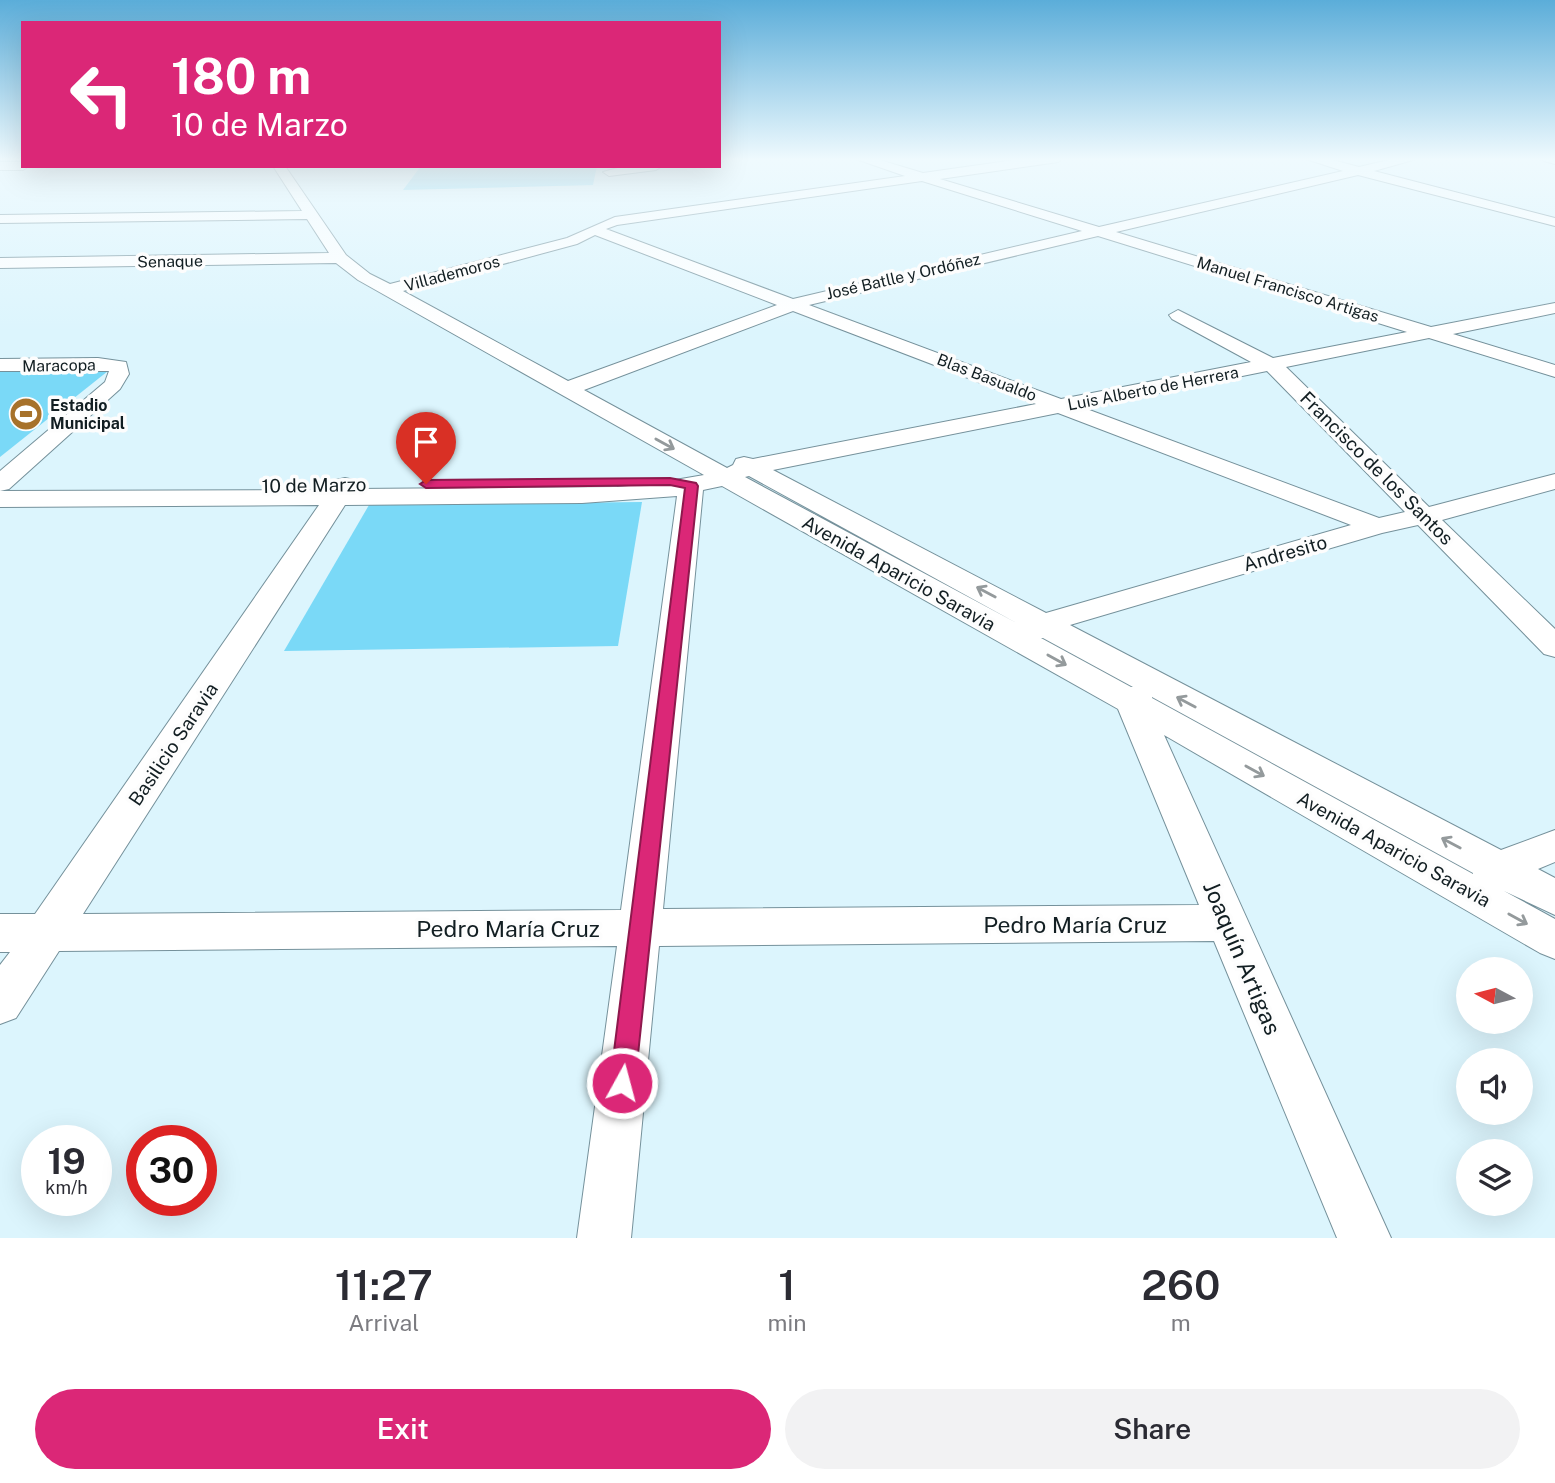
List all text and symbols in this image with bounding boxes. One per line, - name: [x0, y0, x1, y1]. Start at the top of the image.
- text: 180 m: [171, 47, 311, 105]
- icon: left: [56, 49, 147, 140]
- text: 10 de Marzo: [171, 106, 348, 143]
- street label: José Batlle y Ordóñez: [824, 249, 982, 304]
- street label: Senaque: [137, 251, 203, 272]
- street label: Villademoros: [402, 252, 502, 295]
- street label: Manuel Francisco Artigas: [1195, 253, 1381, 326]
- street label: Blas Basualdo: [934, 350, 1039, 405]
- street label: Maracopa: [22, 355, 96, 376]
- street label: Luis Alberto de Herrera: [1066, 363, 1240, 414]
- street label: Francisco de los Santos: [1296, 387, 1458, 549]
- sports icon: Estadio Municipal: [7, 395, 45, 433]
- place label: Estadio Municipal: [50, 396, 125, 433]
- pin: [396, 412, 456, 484]
- icon: arrive: [407, 423, 445, 461]
- one-way arrow: [654, 437, 674, 451]
- street label: 10 de Marzo: [261, 473, 367, 497]
- street label: Avenida Aparicio Saravia: [799, 511, 999, 635]
- street label: Andresito: [1241, 531, 1329, 575]
- one-way arrow: [977, 585, 997, 599]
- one-way arrow: [1046, 654, 1067, 667]
- street label: Basilicio Saravia: [124, 678, 222, 810]
- one-way arrow: [1176, 694, 1197, 708]
- one-way arrow: [1245, 764, 1265, 778]
- street label: Avenida Aparicio Saravia: [1294, 787, 1494, 911]
- one-way arrow: [1442, 836, 1462, 850]
- street label: Joaquín Artigas: [1198, 877, 1287, 1039]
- street label: Pedro María Cruz: [983, 911, 1167, 938]
- one-way arrow: [1507, 912, 1527, 926]
- street label: Pedro María Cruz: [416, 915, 600, 942]
- north arrow: [1456, 957, 1533, 1034]
- map controls: [1456, 957, 1533, 1216]
- position arrow: [585, 1046, 659, 1120]
- button: sound: [1456, 1048, 1533, 1125]
- speed limit sign: 30: [126, 1125, 217, 1216]
- button: layers: [1456, 1139, 1533, 1216]
- text: 19: [47, 1141, 86, 1182]
- text: km/h: [45, 1177, 88, 1198]
- text: 11:27: [335, 1260, 433, 1309]
- text: 1: [778, 1260, 796, 1309]
- text: 260: [1141, 1260, 1220, 1309]
- text: Arrival: [348, 1309, 419, 1336]
- text: min: [768, 1309, 807, 1336]
- text: m: [1171, 1309, 1191, 1336]
- button: Exit: [35, 1389, 771, 1469]
- button: Share: [785, 1389, 1520, 1469]

